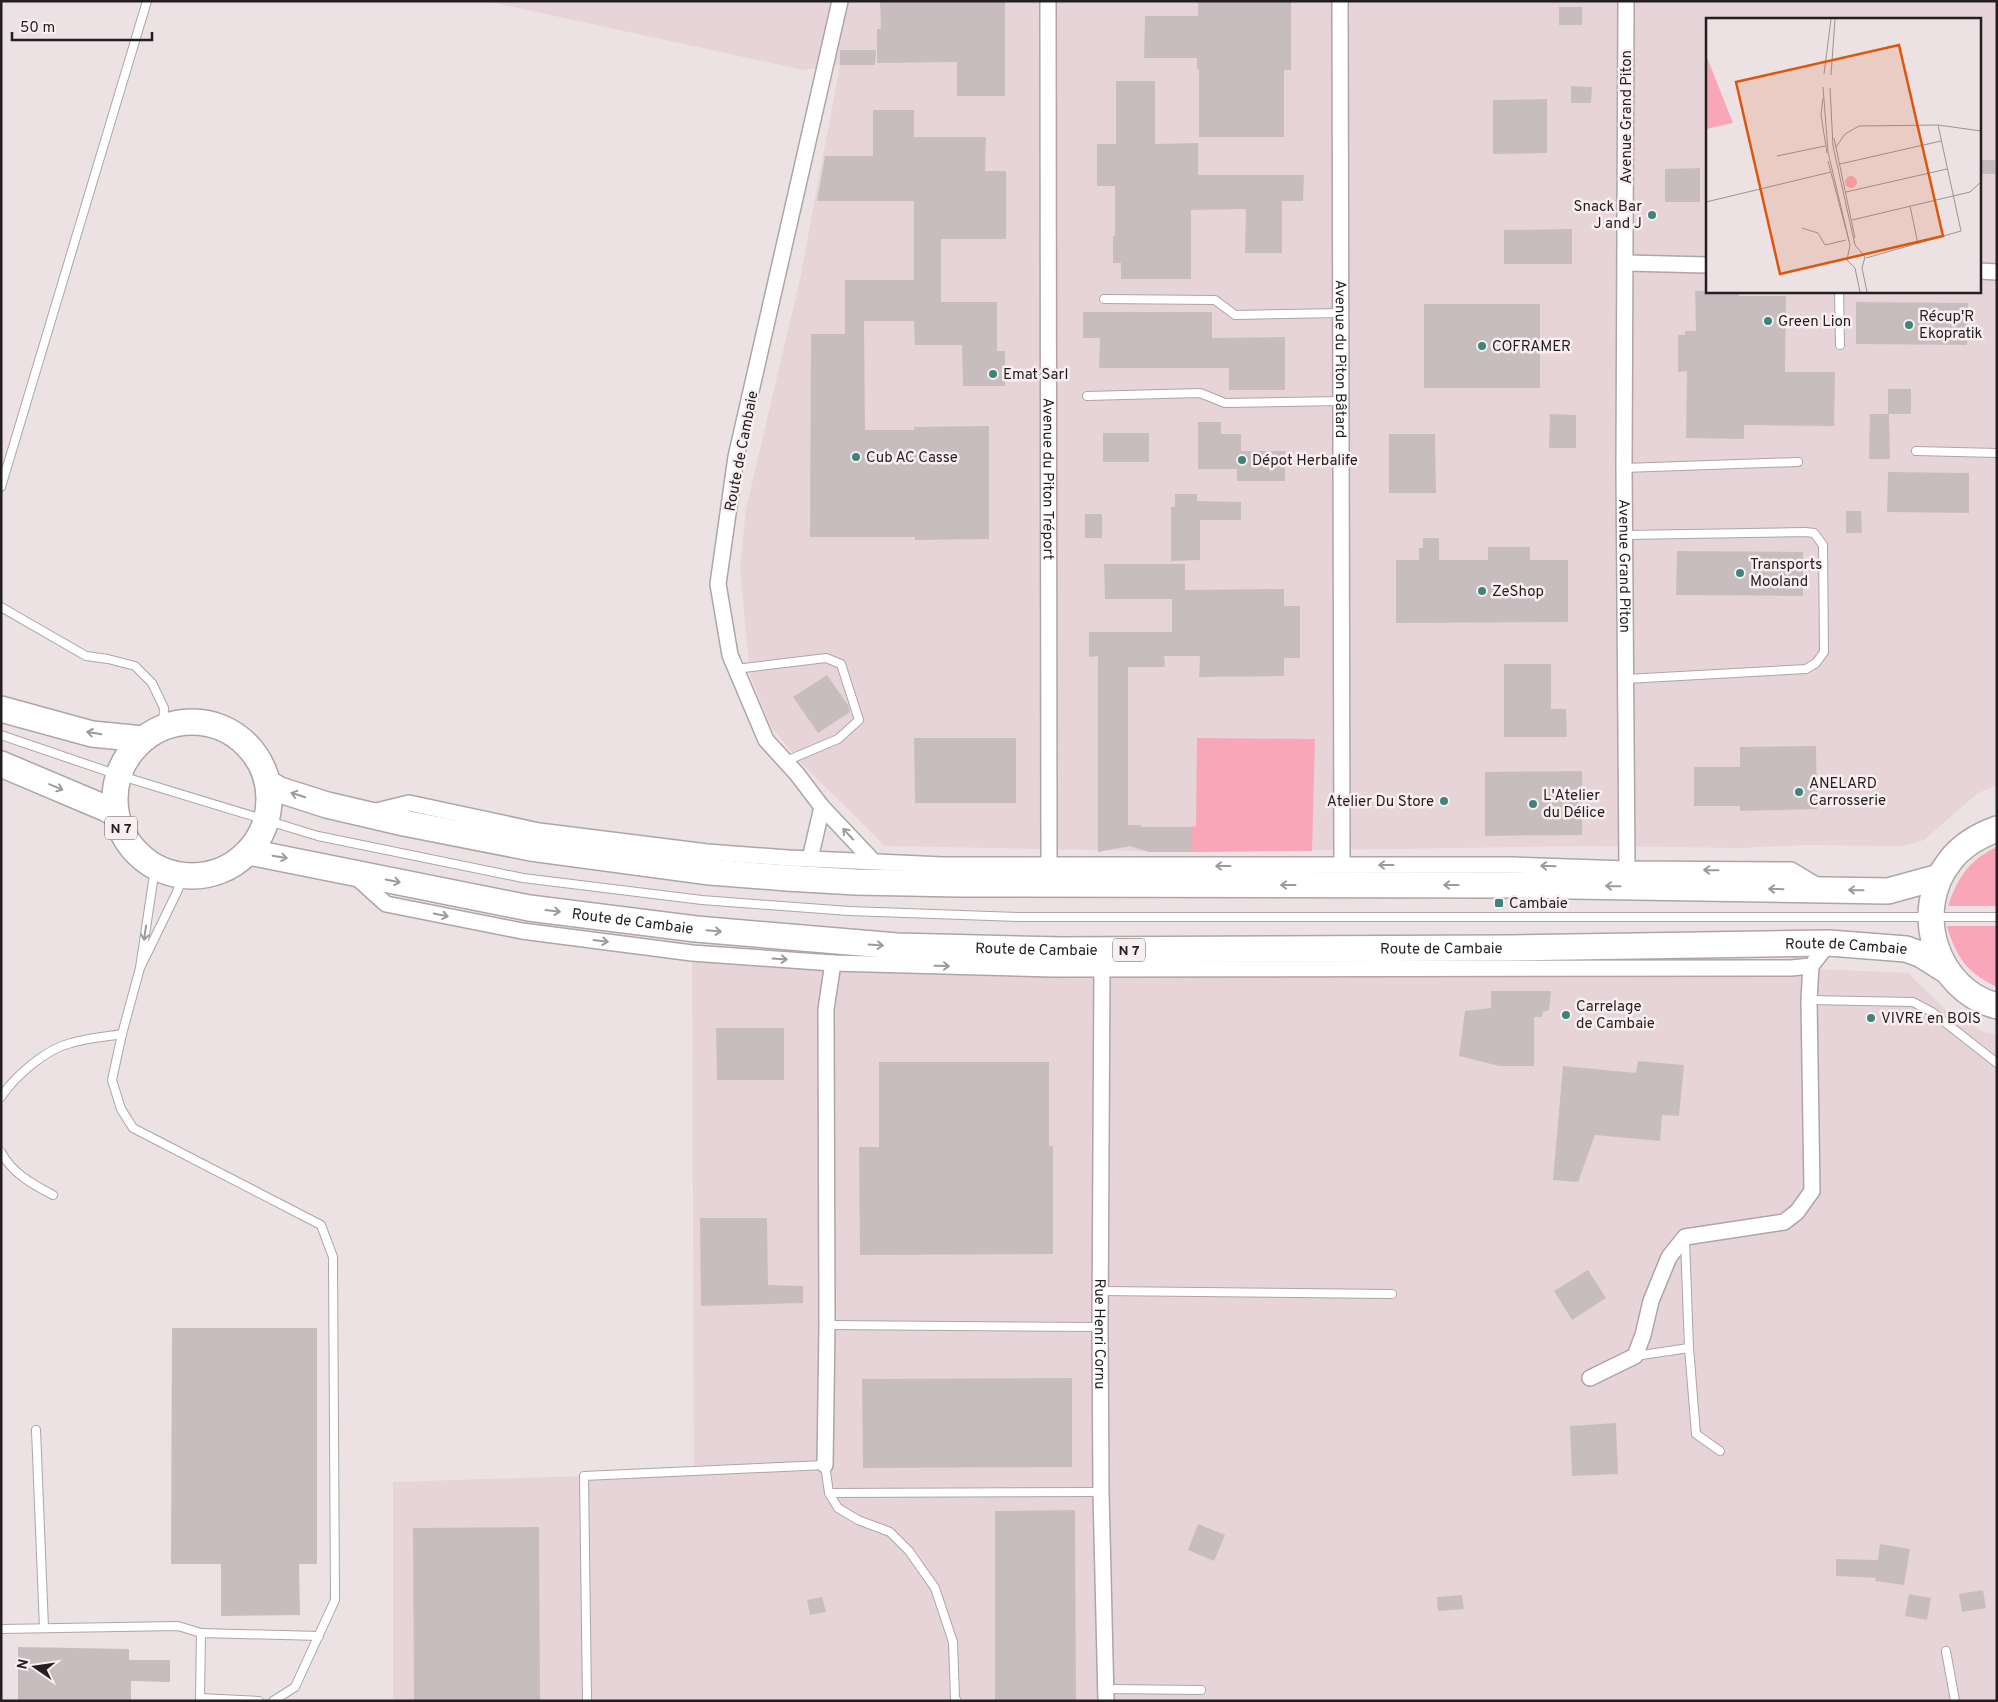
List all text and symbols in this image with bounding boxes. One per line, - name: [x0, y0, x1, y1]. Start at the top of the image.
- scale bar: [12, 10, 152, 42]
- inset map: [1706, 18, 1980, 292]
- text: 50 m: [20, 19, 55, 38]
- street label: Avenue Grand Piton: [1618, 50, 1637, 184]
- place label: Snack Bar J and J: [1573, 198, 1642, 234]
- marker: Snack Bar J and J: [1646, 209, 1658, 221]
- street label: Avenue du Piton Bâtard: [1330, 280, 1349, 438]
- place label: Récup'R Ekopratik: [1919, 308, 1983, 344]
- place label: Green Lion: [1778, 313, 1851, 332]
- marker: Green Lion: [1762, 315, 1774, 327]
- marker: Récup'R Ekopratik: [1903, 319, 1915, 331]
- place label: COFRAMER: [1492, 338, 1571, 357]
- marker: COFRAMER: [1476, 340, 1488, 352]
- place label: Emat Sarl: [1003, 366, 1068, 385]
- marker: Emat Sarl: [987, 368, 999, 380]
- street label: Route de Cambaie: [721, 389, 763, 513]
- street label: Avenue du Piton Tréport: [1037, 398, 1057, 560]
- place label: Cub AC Casse: [866, 449, 958, 468]
- marker: Cub AC Casse: [850, 451, 862, 463]
- place label: Dépot Herbalife: [1252, 452, 1358, 471]
- marker: Dépot Herbalife: [1236, 454, 1248, 466]
- street label: Avenue Grand Piton: [1613, 499, 1633, 633]
- place label: Transports Mooland: [1750, 556, 1822, 592]
- marker: Transports Mooland: [1734, 567, 1746, 579]
- place label: ZeShop: [1492, 583, 1544, 602]
- marker: ZeShop: [1476, 585, 1488, 597]
- one-way arrow: [87, 728, 103, 738]
- place label: ANELARD Carrosserie: [1809, 775, 1886, 811]
- one-way arrow: [48, 782, 63, 792]
- marker: ANELARD Carrosserie: [1793, 786, 1805, 798]
- place label: L'Atelier du Délice: [1543, 787, 1605, 823]
- one-way arrow: [290, 790, 306, 800]
- place label: Atelier Du Store: [1327, 793, 1434, 812]
- marker: Atelier Du Store: [1438, 795, 1450, 807]
- marker: L'Atelier du Délice: [1527, 798, 1539, 810]
- road number: N 7: [105, 816, 137, 840]
- one-way arrow: [842, 828, 854, 841]
- one-way arrow: [272, 853, 288, 863]
- one-way arrow: [1378, 860, 1394, 870]
- one-way arrow: [1216, 861, 1232, 871]
- one-way arrow: [1541, 862, 1557, 871]
- one-way arrow: [1703, 865, 1720, 875]
- one-way arrow: [385, 877, 401, 887]
- one-way arrow: [1281, 880, 1297, 890]
- one-way arrow: [1443, 880, 1460, 890]
- one-way arrow: [1605, 881, 1622, 891]
- one-way arrow: [1768, 884, 1784, 894]
- one-way arrow: [1848, 885, 1864, 895]
- place label: Cambaie: [1509, 895, 1568, 914]
- marker: Cambaie: [1493, 897, 1505, 909]
- street label: Route de Cambaie: [570, 905, 694, 940]
- one-way arrow: [545, 906, 561, 916]
- one-way arrow: [432, 910, 448, 920]
- one-way arrow: [140, 924, 150, 940]
- one-way arrow: [706, 926, 722, 936]
- street label: Route de Cambaie: [1785, 935, 1908, 960]
- one-way arrow: [592, 936, 608, 946]
- road number: N 7: [1113, 938, 1145, 962]
- one-way arrow: [868, 940, 884, 949]
- street label: Route de Cambaie: [975, 940, 1098, 961]
- street label: Route de Cambaie: [1380, 940, 1503, 960]
- one-way arrow: [772, 954, 788, 963]
- one-way arrow: [934, 962, 950, 971]
- place label: Carrelage de Cambaie: [1576, 998, 1655, 1034]
- marker: Carrelage de Cambaie: [1560, 1009, 1572, 1021]
- place label: VIVRE en BOIS: [1881, 1010, 1981, 1029]
- marker: VIVRE en BOIS: [1865, 1012, 1877, 1024]
- street label: Rue Henri Cornu: [1089, 1278, 1108, 1390]
- north arrow: [10, 1642, 60, 1692]
- text: N: [14, 1658, 33, 1671]

